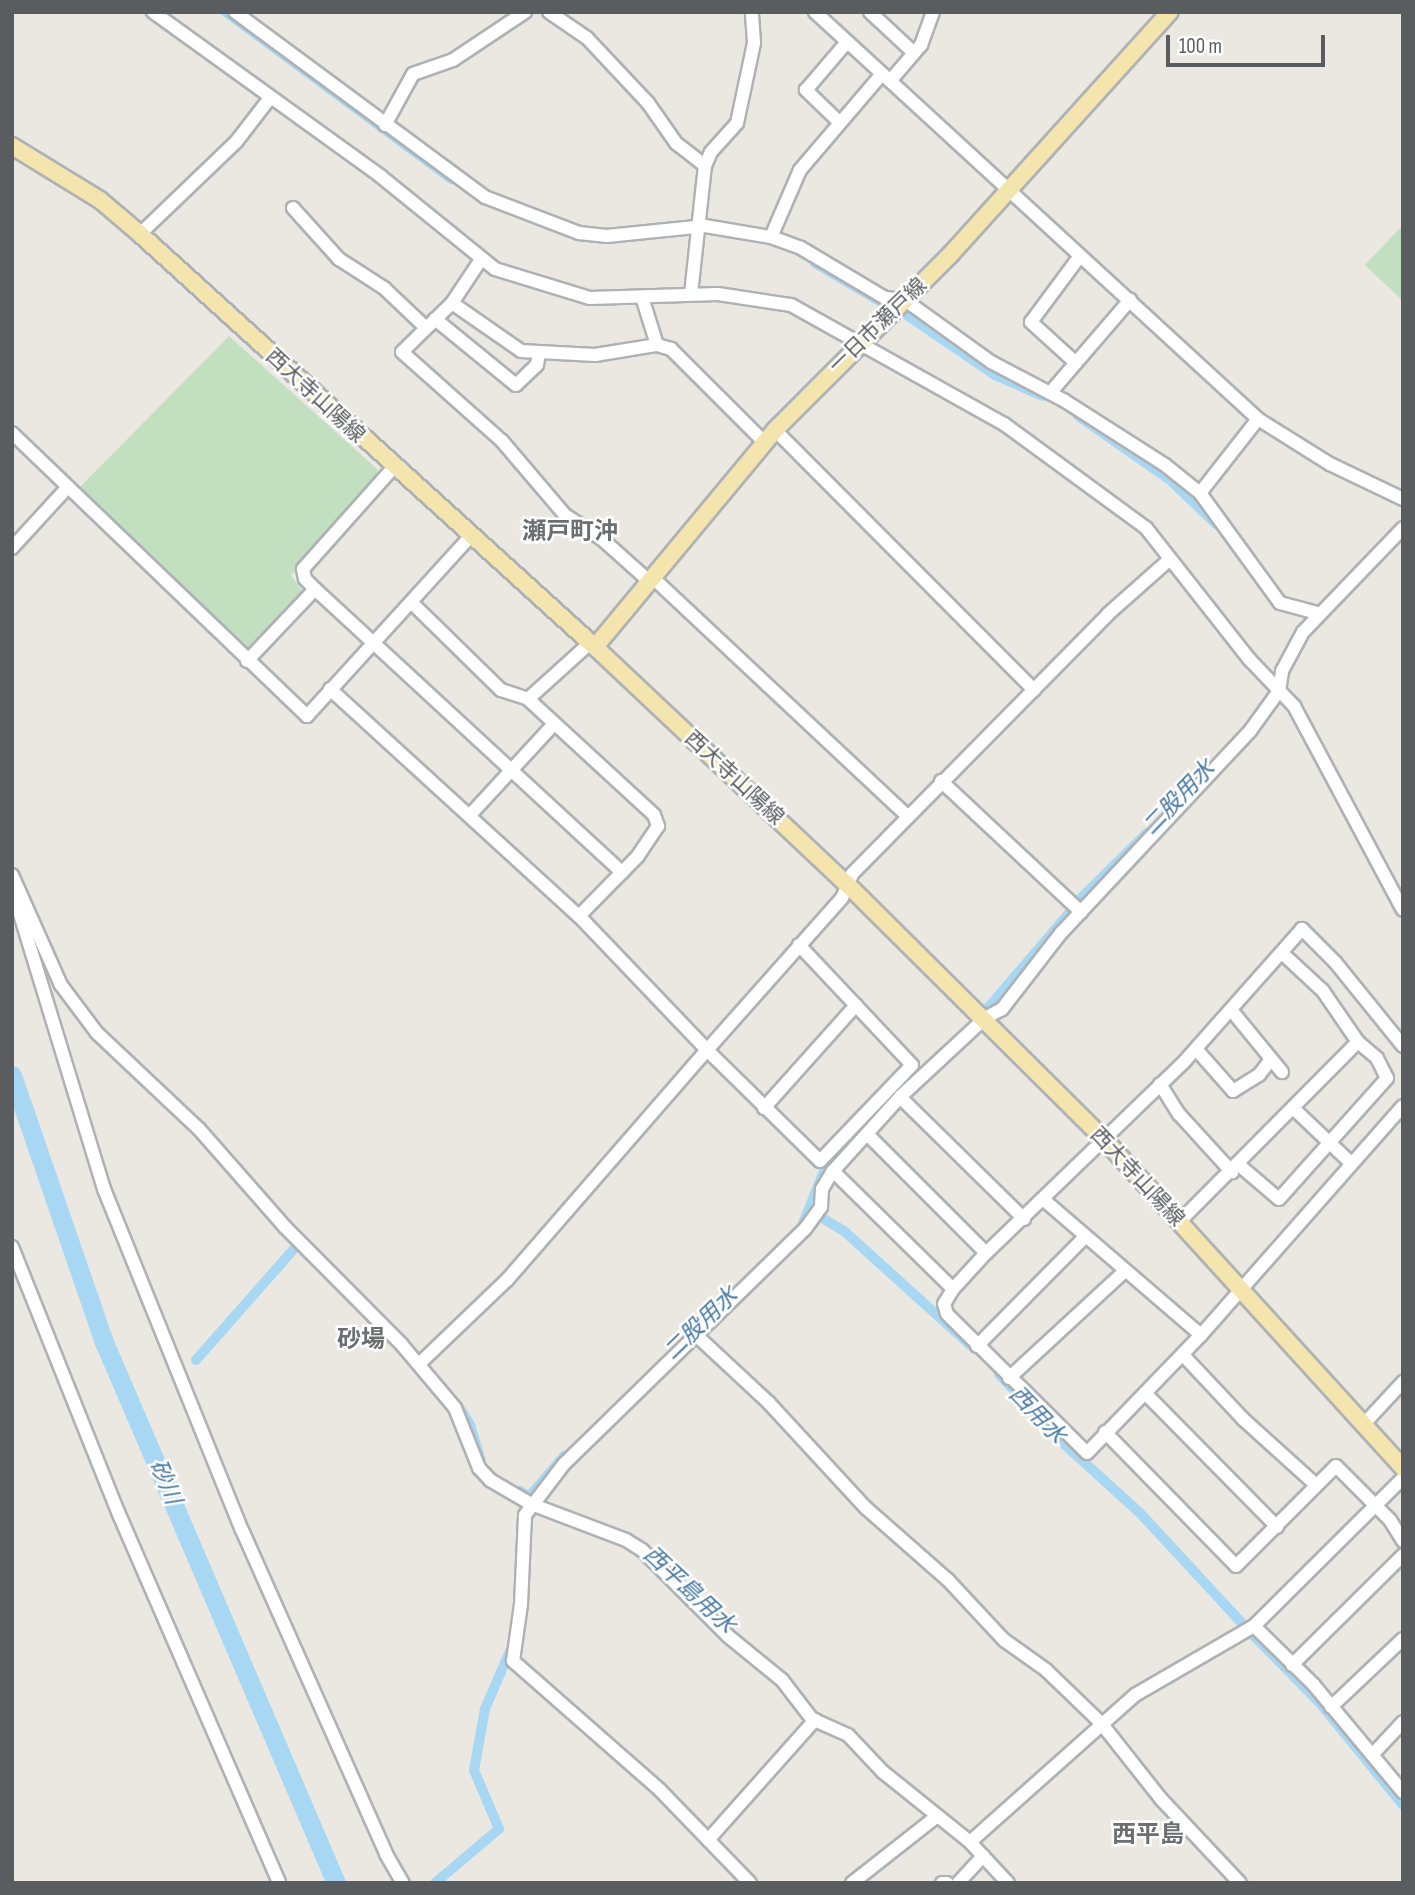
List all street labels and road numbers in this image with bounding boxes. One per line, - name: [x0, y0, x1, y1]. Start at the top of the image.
- street label: 一日市瀬戸線: [824, 273, 932, 379]
- street label: 西大寺山陽線: [260, 344, 370, 448]
- street label: 西大寺山陽線: [679, 726, 789, 830]
- street label: 西大寺山陽線: [1085, 1122, 1189, 1232]

